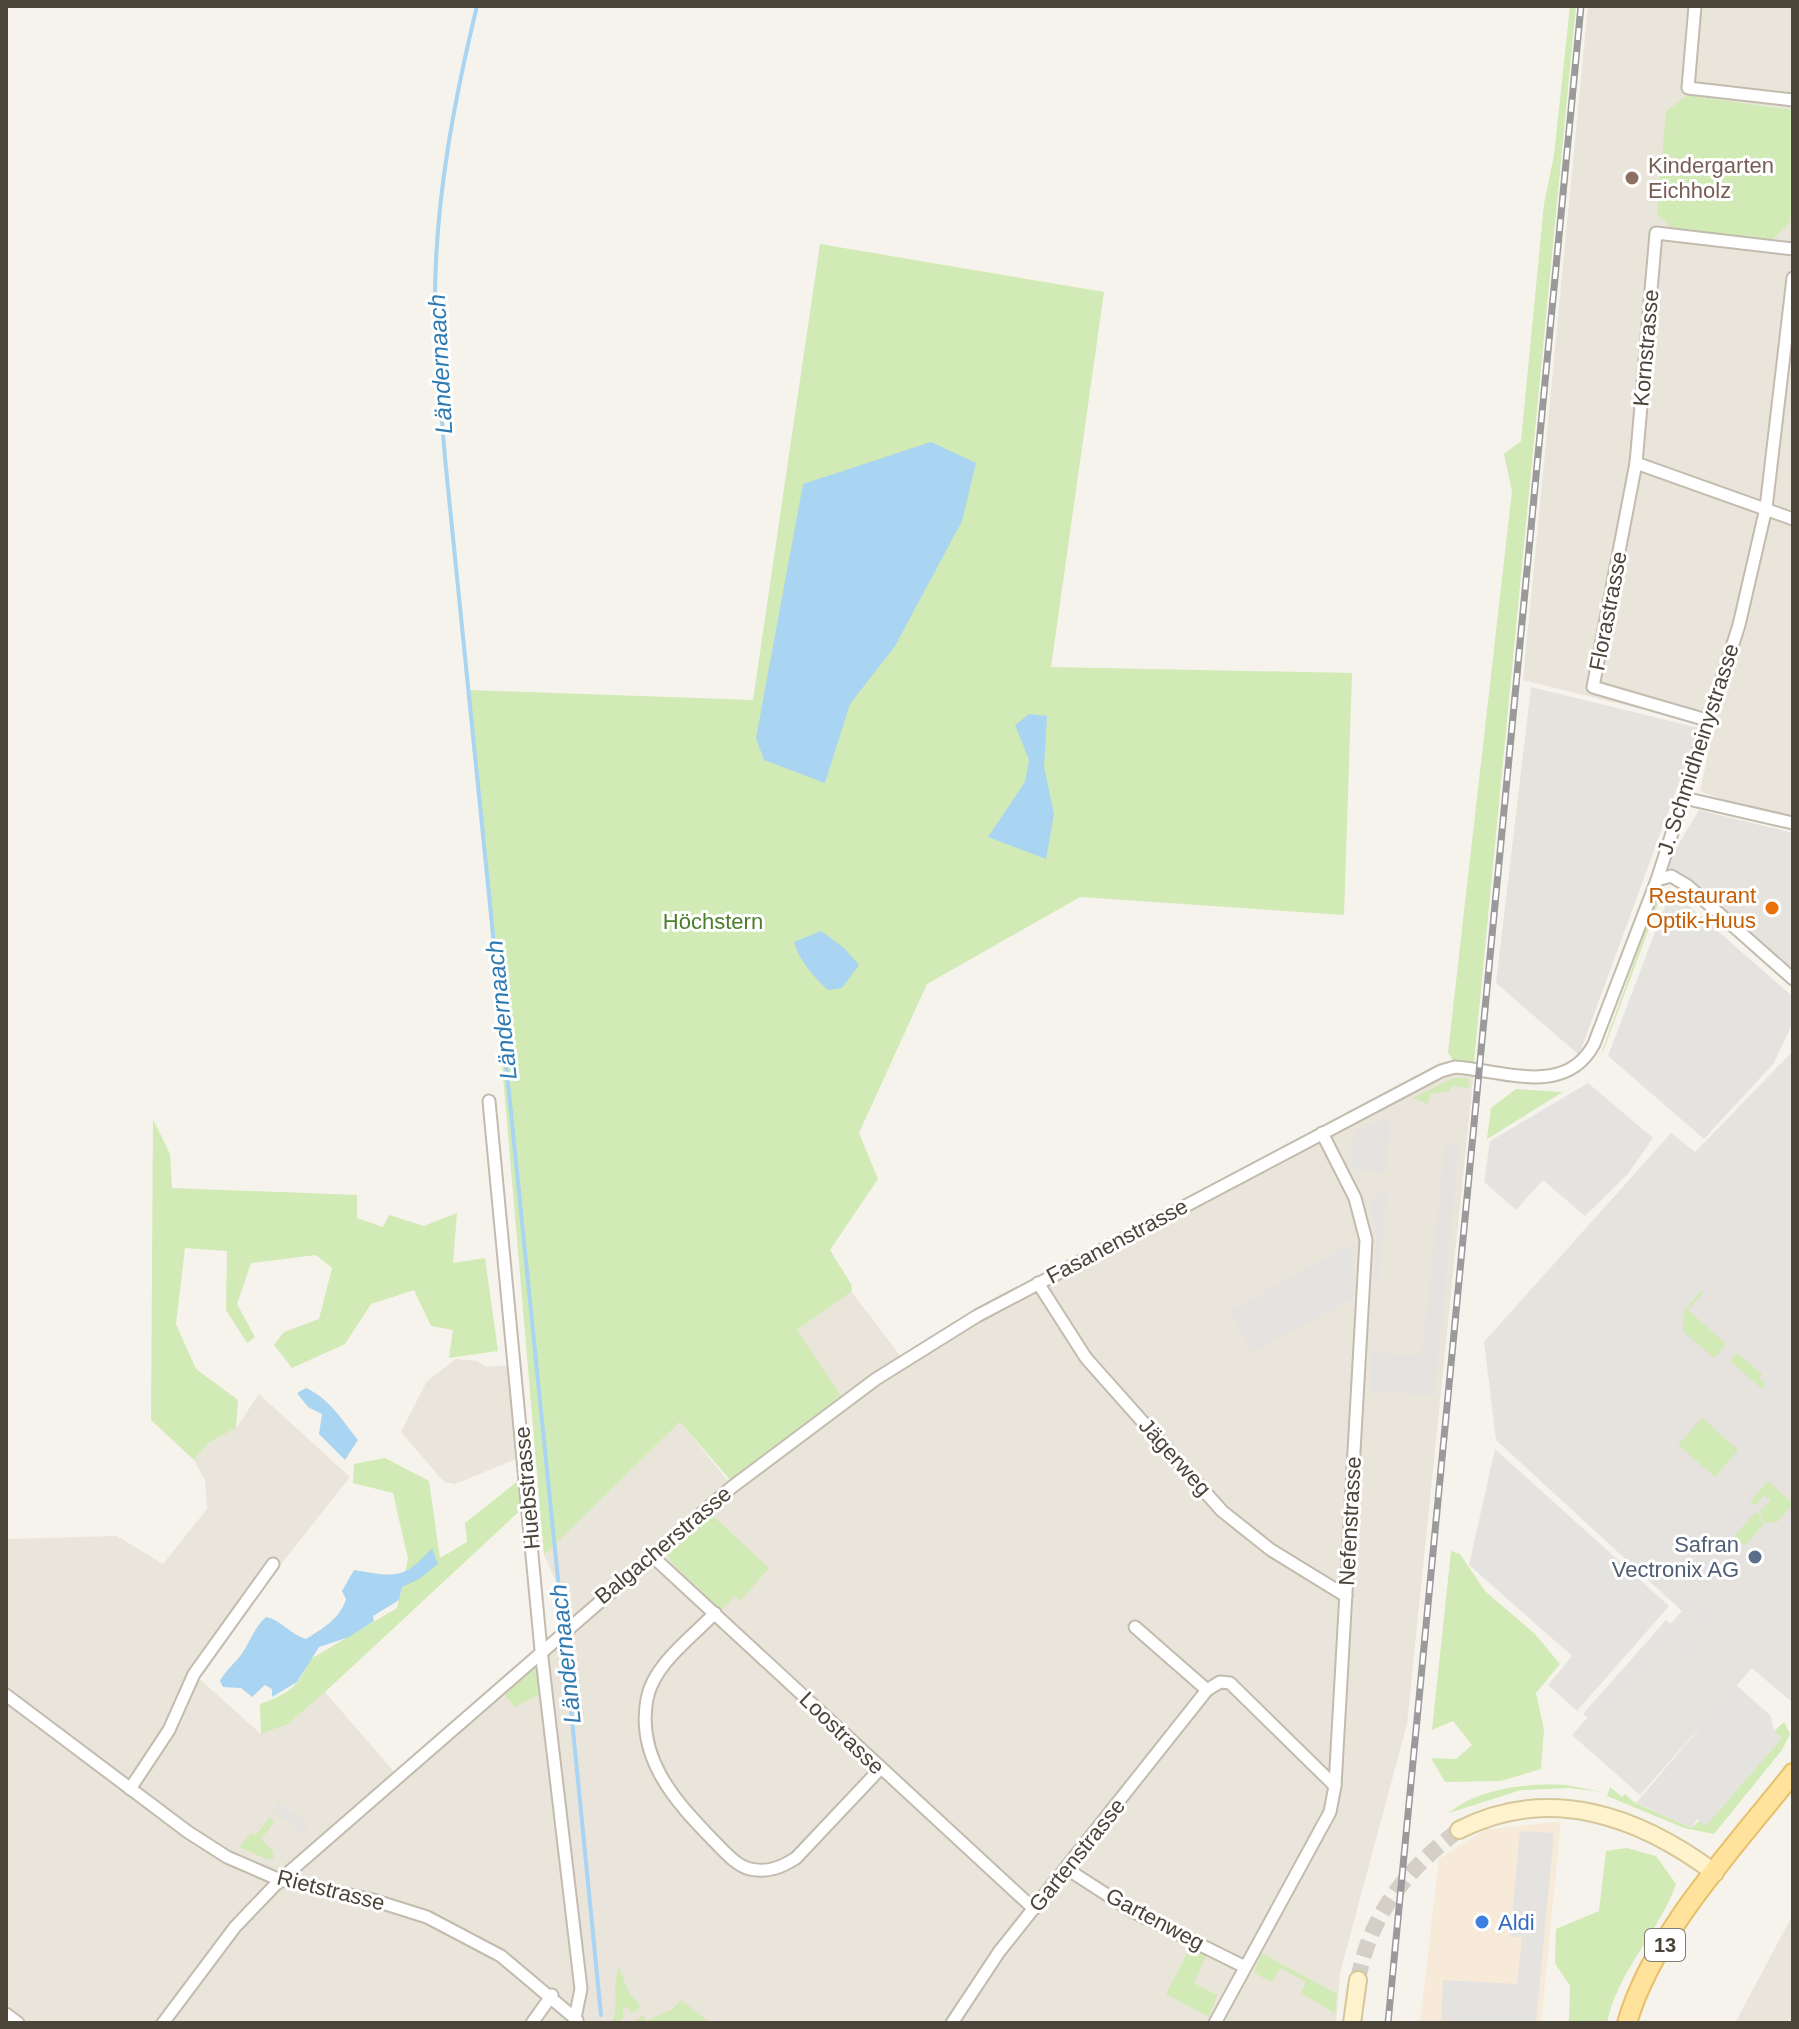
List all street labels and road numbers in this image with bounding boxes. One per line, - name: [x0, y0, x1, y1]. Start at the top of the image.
- street label: Kornstrasse: [1628, 288, 1664, 408]
- street label: Florastrasse: [1584, 549, 1632, 673]
- street label: J. Schmidheinystrasse: [1652, 640, 1744, 858]
- street label: Fasanenstrasse: [1042, 1193, 1192, 1289]
- street label: Jägerweg: [1134, 1413, 1216, 1501]
- street label: Huebstrasse: [509, 1425, 545, 1551]
- street label: Nefenstrasse: [1334, 1456, 1366, 1586]
- street label: Balgacherstrasse: [590, 1481, 736, 1609]
- street label: Loostrasse: [795, 1687, 889, 1779]
- street label: Gartenstrasse: [1024, 1793, 1130, 1917]
- street label: Rietstrasse: [275, 1865, 387, 1915]
- street label: Gartenweg: [1102, 1883, 1208, 1955]
- road number: 13: [1645, 1929, 1685, 1961]

